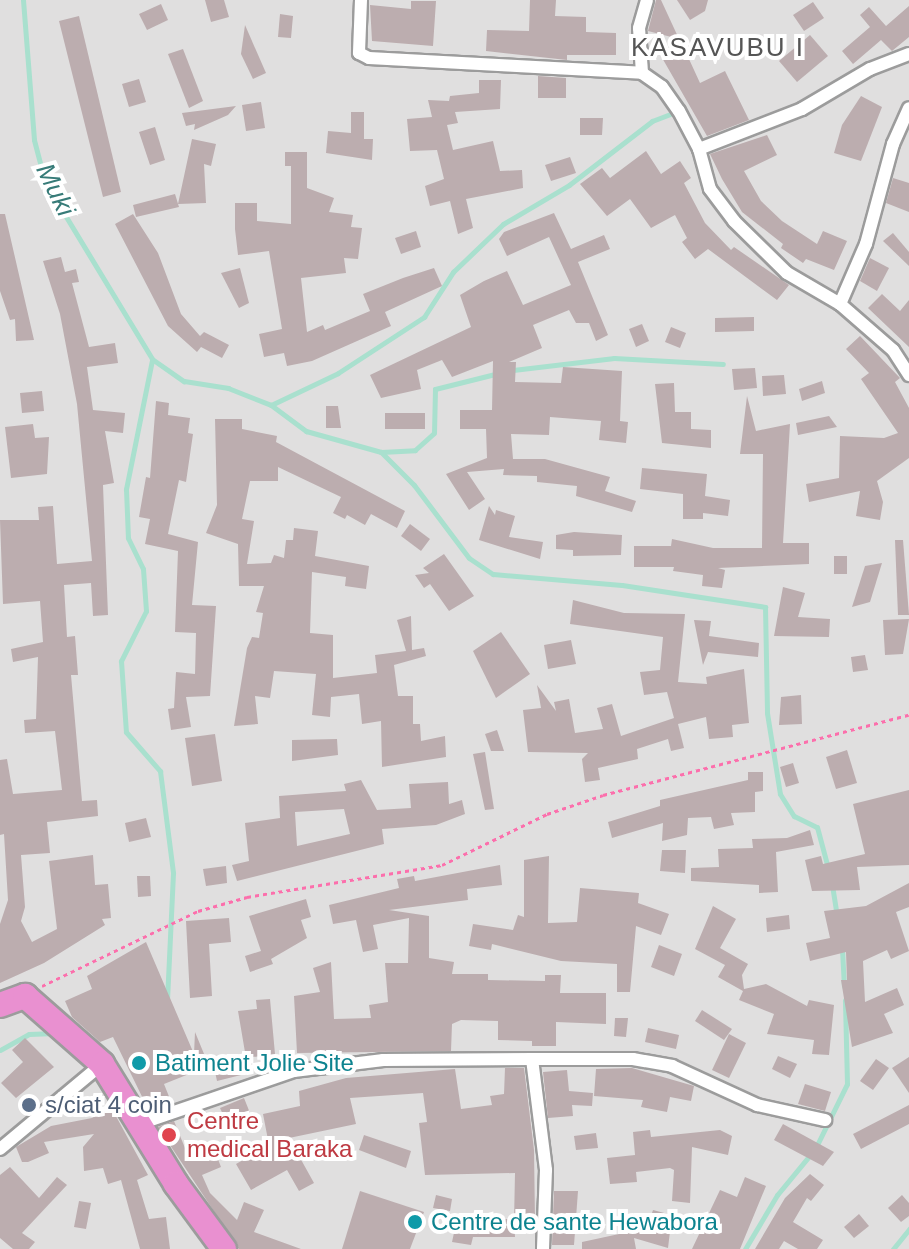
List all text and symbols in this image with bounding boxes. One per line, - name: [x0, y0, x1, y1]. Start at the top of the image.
- district label: KASAVUBU I: [631, 32, 805, 64]
- water label: Muki: [29, 158, 81, 222]
- place label: Batiment Jolie Site: [155, 1049, 354, 1077]
- marker: Batiment Jolie Site: [130, 1054, 148, 1072]
- place label: s/ciat 4 coin: [45, 1091, 172, 1119]
- marker: s/ciat 4 coin: [20, 1096, 38, 1114]
- place label: Centre medical Baraka: [187, 1107, 352, 1163]
- marker: Centre medical Baraka: [158, 1124, 180, 1146]
- place label: Centre de sante Hewabora: [431, 1208, 718, 1236]
- marker: Centre de sante Hewabora: [406, 1213, 424, 1231]

